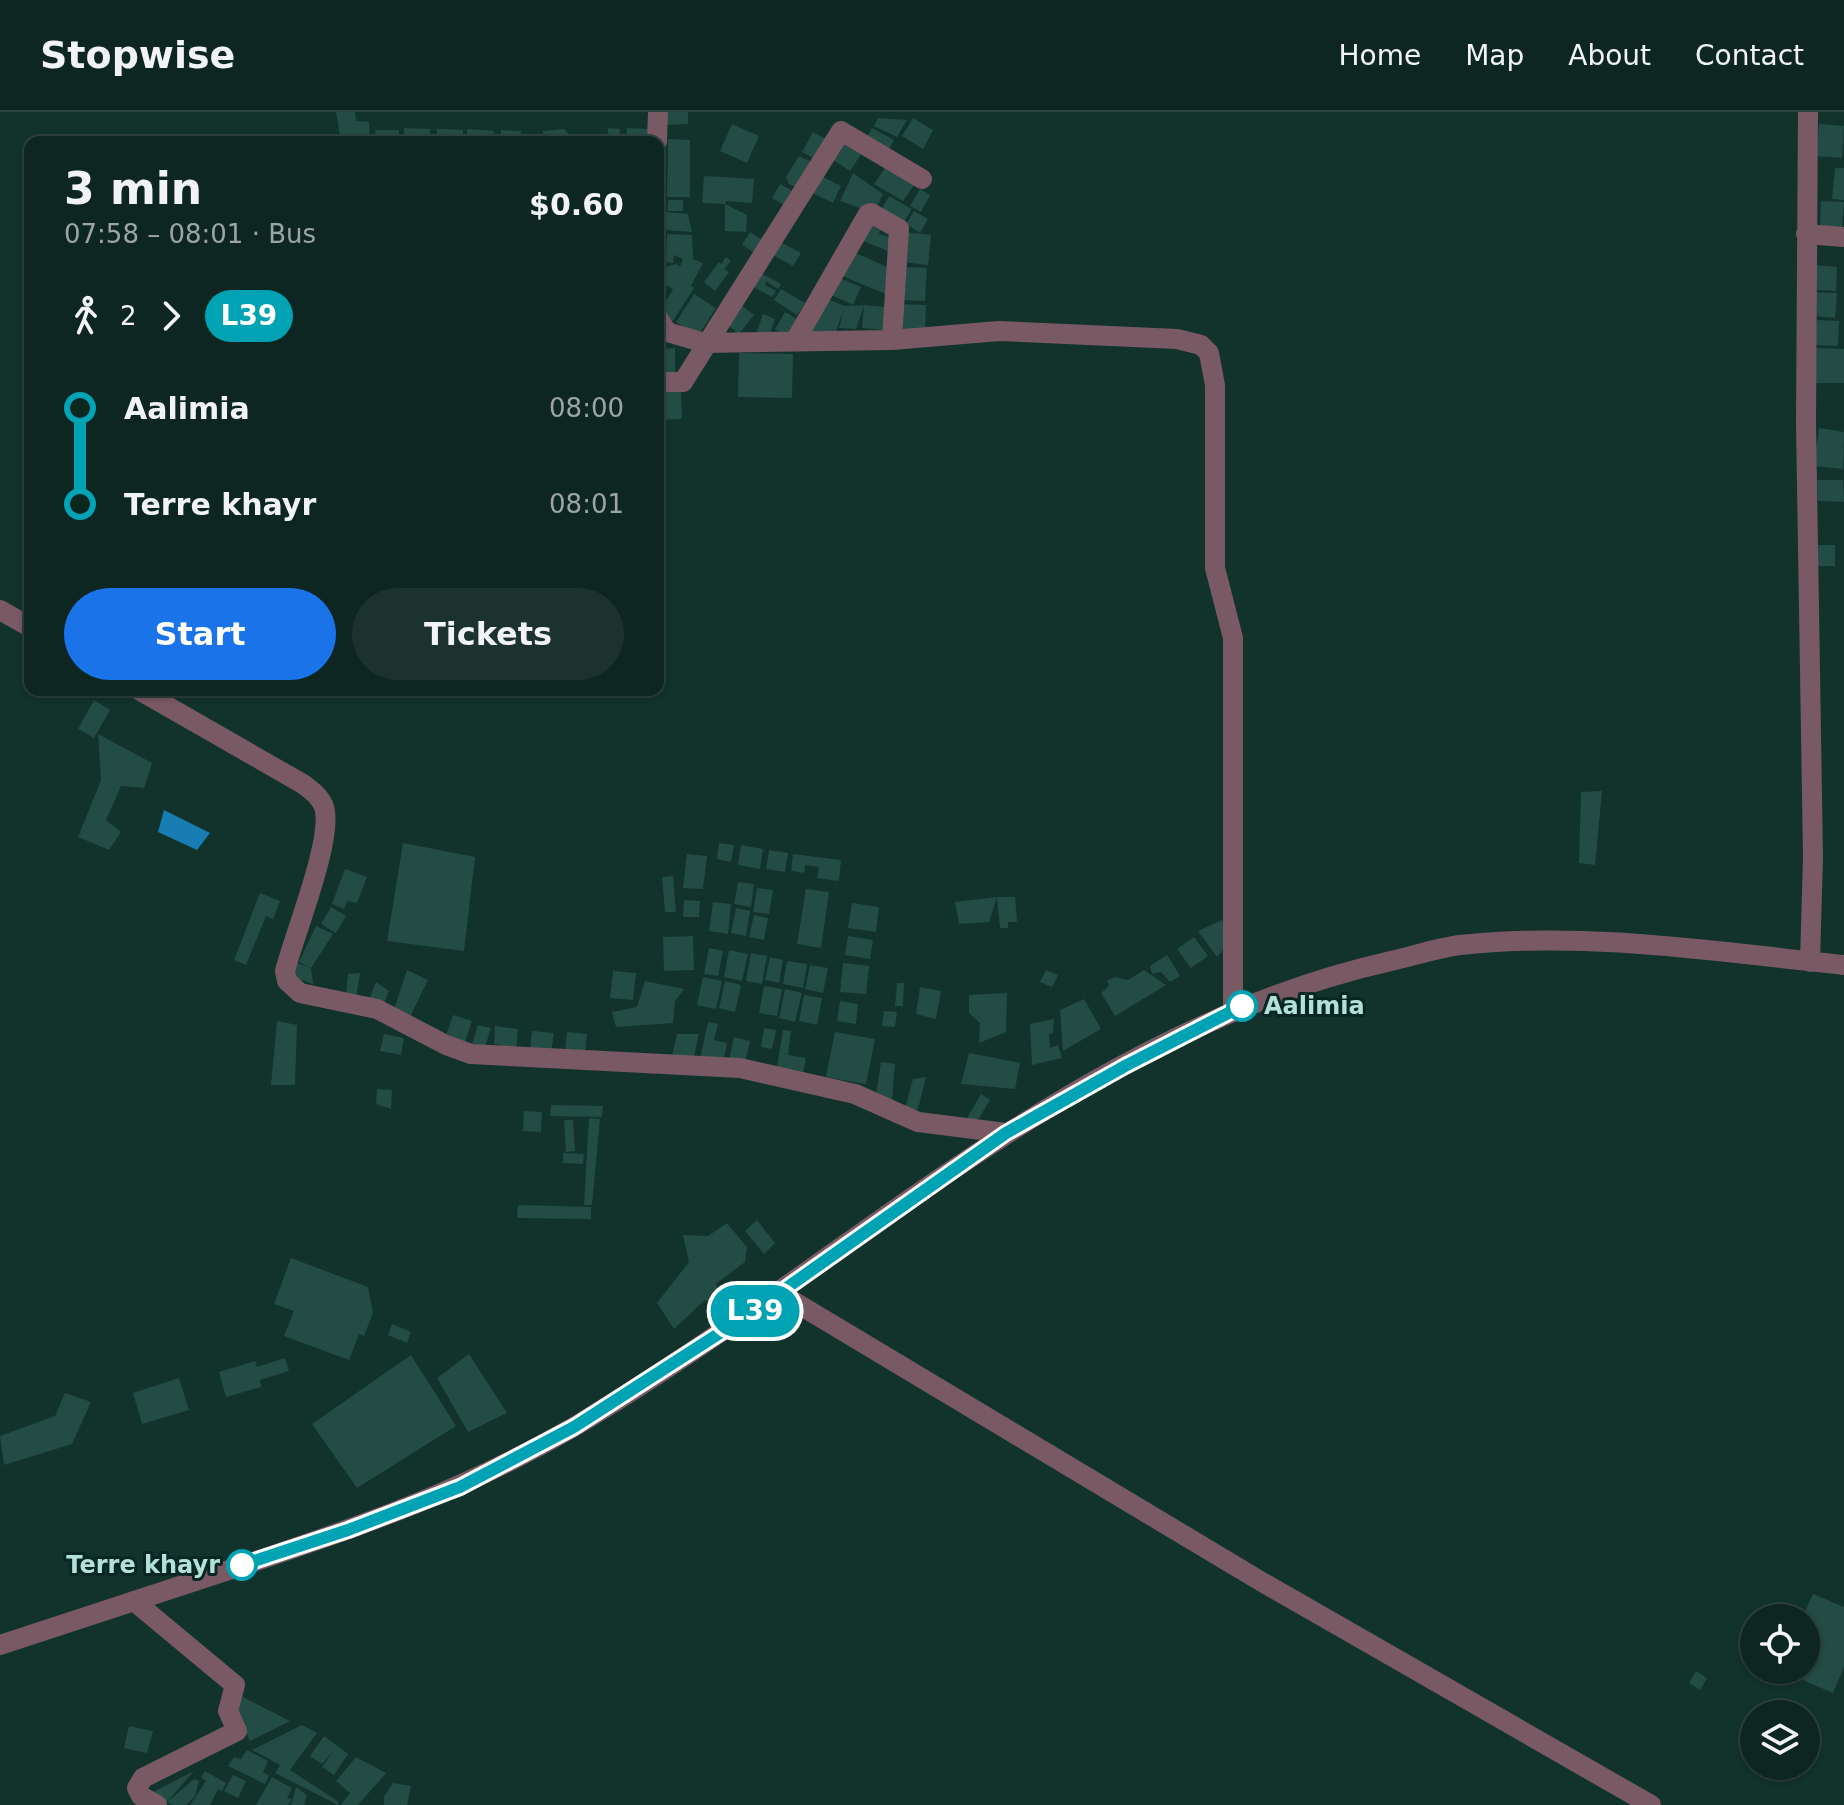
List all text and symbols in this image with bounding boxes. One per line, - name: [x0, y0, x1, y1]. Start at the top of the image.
- text: Stopwise: [40, 33, 235, 77]
- text: Home: [1338, 39, 1421, 72]
- text: Map: [1465, 39, 1524, 72]
- text: About: [1568, 39, 1651, 72]
- text: Contact: [1695, 39, 1804, 72]
- text: 3 min: [64, 163, 202, 214]
- text: $0.60: [529, 187, 624, 222]
- text: 07:58 – 08:01 · Bus: [64, 219, 316, 249]
- icon: walk: [64, 294, 108, 338]
- icon: forward: [149, 294, 193, 338]
- text: L39: [221, 299, 277, 332]
- text: 2: [120, 301, 137, 331]
- text: Aalimia: [124, 391, 250, 426]
- text: 08:00: [549, 393, 624, 423]
- text: Terre khayr: [124, 487, 316, 522]
- text: 08:01: [549, 489, 624, 519]
- button: Start: [64, 588, 336, 680]
- button: Tickets: [352, 588, 624, 680]
- marker: Aalimia: [1227, 991, 1257, 1021]
- place label: Aalimia: [1264, 992, 1365, 1020]
- line badge: L39: [709, 1285, 801, 1337]
- text: L39: [727, 1294, 783, 1327]
- marker: Terre khayr: [227, 1550, 257, 1580]
- place label: Terre khayr: [66, 1551, 220, 1579]
- map controls: [1740, 1604, 1820, 1780]
- button: locate: [1740, 1604, 1820, 1684]
- button: layers: [1740, 1700, 1820, 1780]

